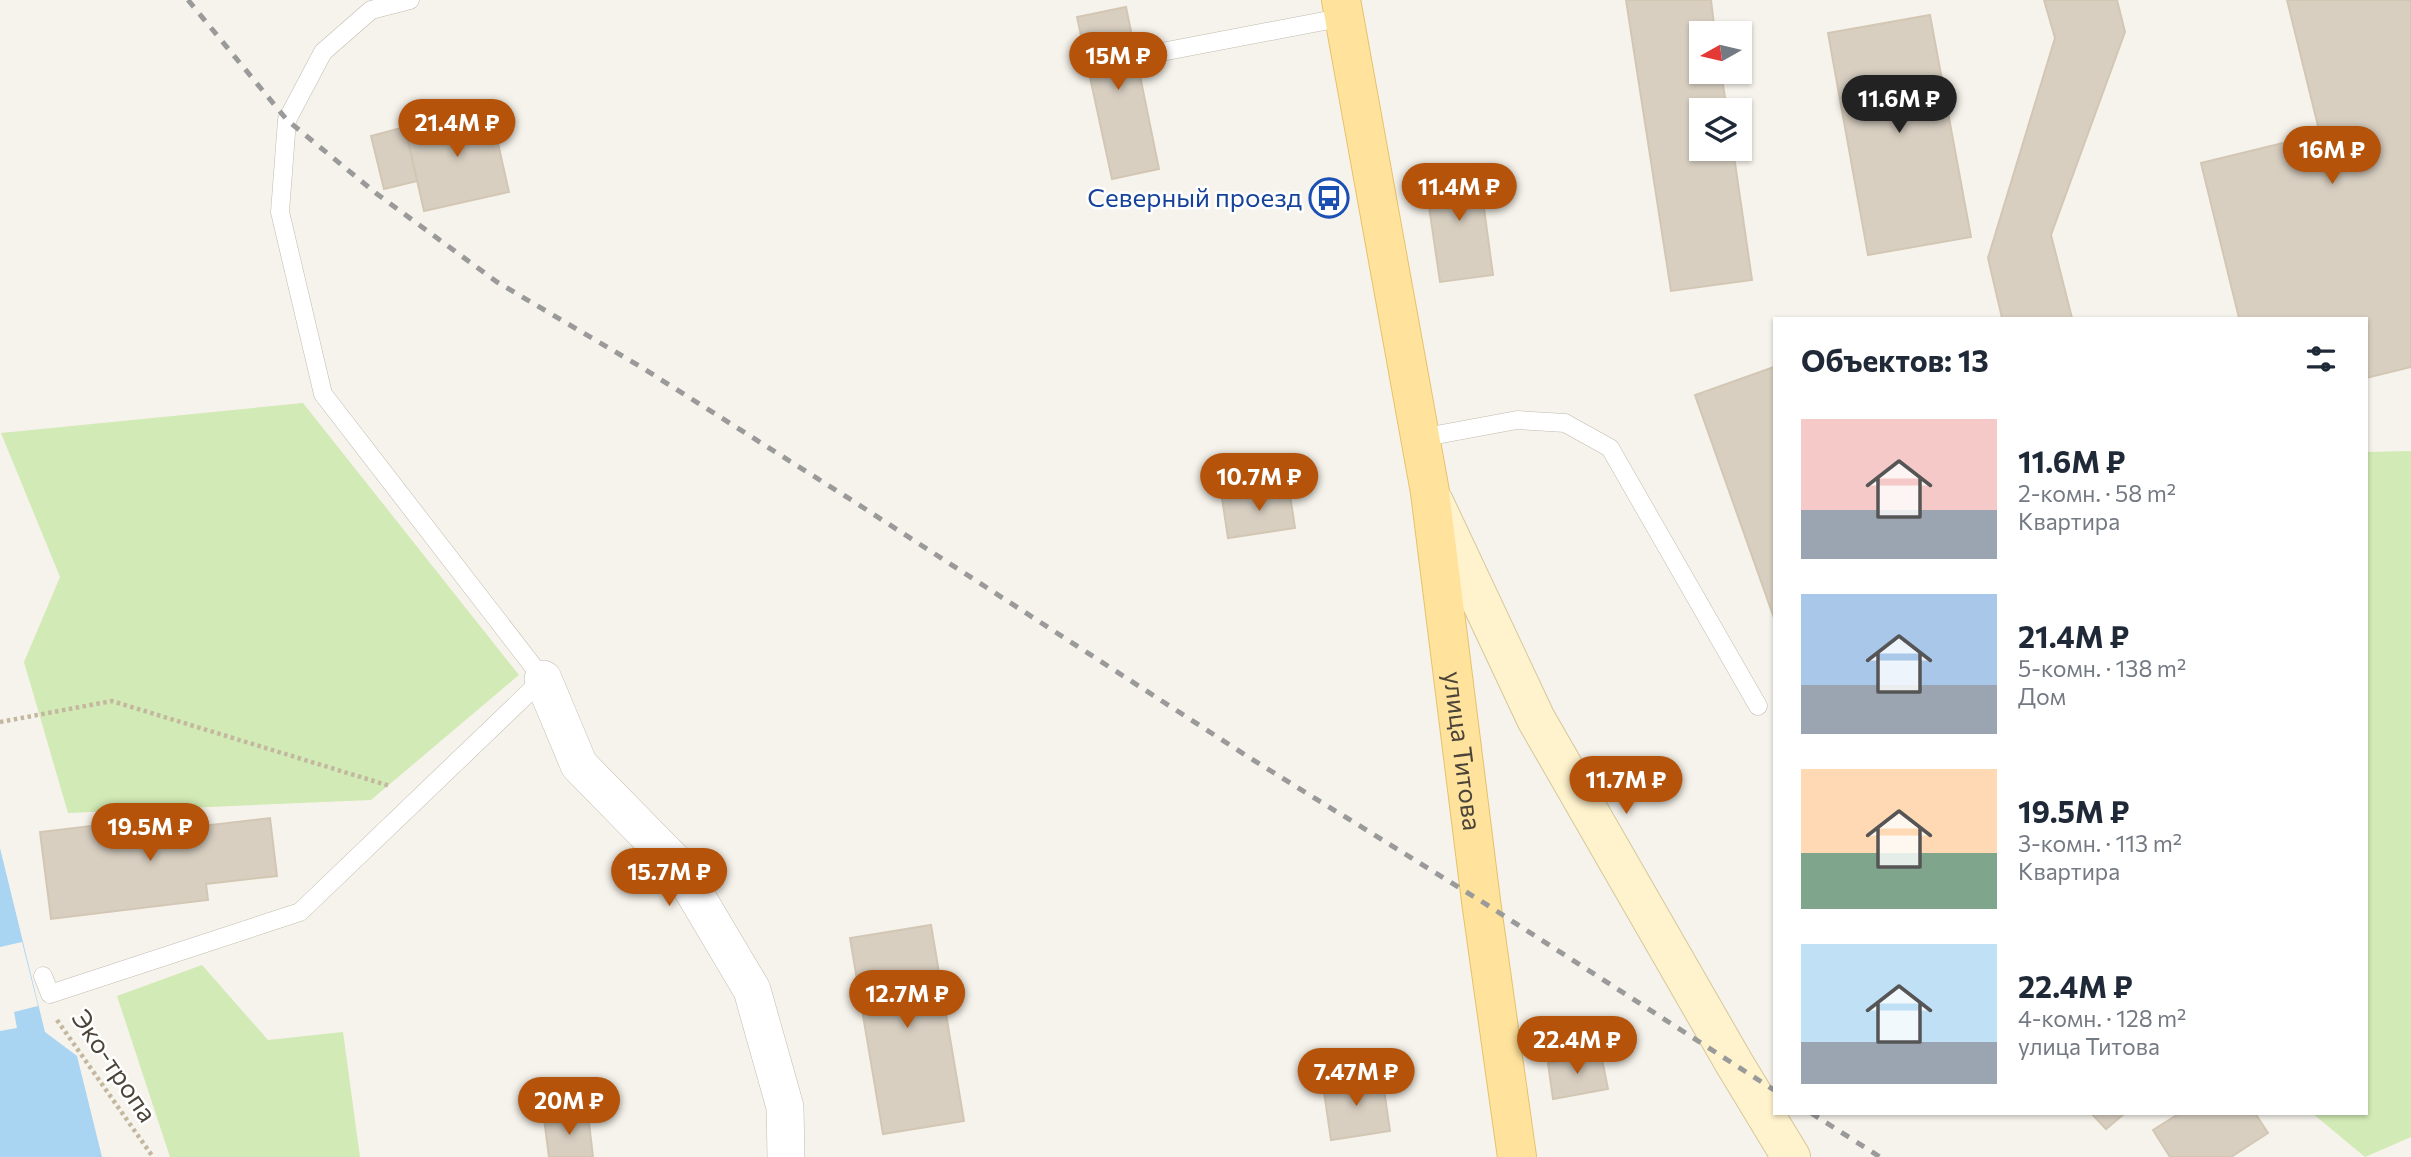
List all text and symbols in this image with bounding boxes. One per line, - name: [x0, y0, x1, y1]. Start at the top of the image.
- north arrow: [1689, 21, 1752, 84]
- map controls: [1689, 21, 1752, 161]
- pin: 15M ₽: [1069, 32, 1167, 92]
- text: 15M ₽: [1085, 41, 1151, 69]
- pin: 11.6M ₽: [1834, 76, 1964, 135]
- text: 11.6M ₽: [1858, 84, 1940, 112]
- button: layers: [1689, 98, 1752, 161]
- pin: 21.4M ₽: [392, 100, 522, 159]
- text: 21.4M ₽: [414, 108, 500, 136]
- pin: 16M ₽: [2283, 127, 2381, 186]
- text: 16M ₽: [2299, 135, 2365, 163]
- pin: 11.4M ₽: [1394, 164, 1524, 223]
- text: 11.4M ₽: [1418, 172, 1500, 200]
- bus stop icon: Северный проезд: [1308, 177, 1350, 219]
- place label: Северный проезд: [1087, 181, 1302, 212]
- icon: filters: [2302, 340, 2340, 378]
- text: Объектов: 13: [1801, 341, 1989, 378]
- text: 11.6M ₽: [2018, 442, 2126, 479]
- icon: home: [1857, 447, 1941, 531]
- pin: 10.7M ₽: [1194, 454, 1324, 513]
- text: 10.7M ₽: [1216, 462, 1302, 490]
- text: 2-комн. · 58 m²: [2018, 479, 2176, 507]
- text: Квартира: [2018, 507, 2120, 535]
- text: 21.4M ₽: [2018, 617, 2129, 654]
- icon: home: [1857, 622, 1941, 706]
- text: 5-комн. · 138 m²: [2018, 654, 2186, 682]
- street label: улица Титова: [1438, 669, 1489, 832]
- text: Дом: [2018, 682, 2066, 710]
- pin: 11.7M ₽: [1561, 756, 1691, 816]
- text: 11.7M ₽: [1585, 765, 1667, 793]
- text: 19.5M ₽: [2018, 792, 2130, 829]
- icon: home: [1857, 797, 1941, 881]
- pin: 19.5M ₽: [85, 804, 215, 863]
- text: 19.5M ₽: [107, 812, 193, 840]
- text: 3-комн. · 113 m²: [2018, 829, 2182, 857]
- pin: 15.7M ₽: [604, 848, 734, 908]
- text: 15.7M ₽: [627, 857, 711, 885]
- text: Квартира: [2018, 857, 2120, 885]
- text: 22.4M ₽: [2018, 967, 2133, 1004]
- pin: 12.7M ₽: [842, 970, 972, 1030]
- icon: home: [1857, 972, 1941, 1056]
- text: 12.7M ₽: [865, 979, 949, 1007]
- street label: Эко-тропа: [66, 1003, 164, 1127]
- text: 4-комн. · 128 m²: [2018, 1004, 2186, 1032]
- pin: 22.4M ₽: [1512, 1016, 1642, 1076]
- text: 22.4M ₽: [1533, 1025, 1621, 1053]
- text: улица Титова: [2018, 1032, 2160, 1060]
- pin: 7.47M ₽: [1291, 1048, 1421, 1108]
- text: 7.47M ₽: [1314, 1057, 1398, 1085]
- pin: 20M ₽: [520, 1078, 618, 1137]
- text: 20M ₽: [534, 1086, 604, 1114]

